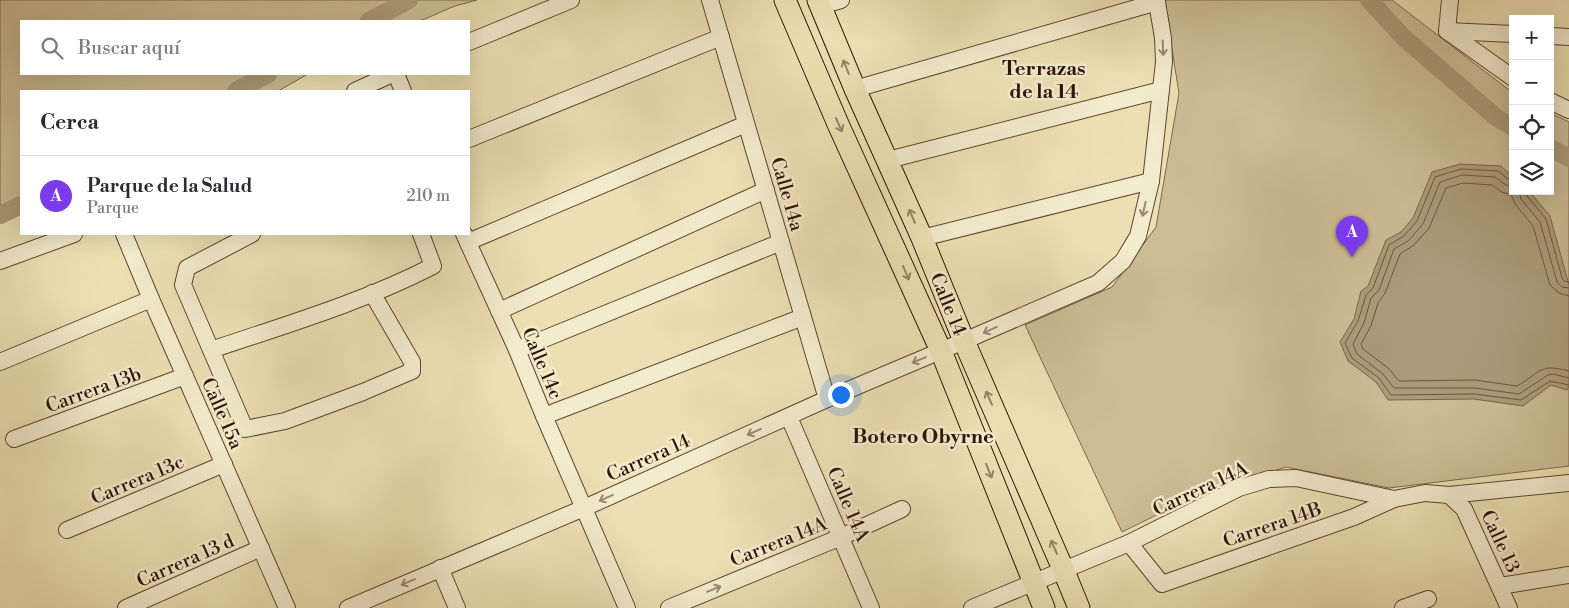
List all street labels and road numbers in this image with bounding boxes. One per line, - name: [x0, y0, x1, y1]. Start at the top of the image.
- street label: Calle 14a: [765, 155, 809, 234]
- street label: Calle 14: [925, 269, 972, 340]
- street label: Calle 14c: [516, 324, 568, 403]
- street label: Carrera 13b: [42, 362, 144, 418]
- street label: Calle 15a: [196, 374, 249, 453]
- street label: Carrera 14: [603, 429, 694, 487]
- street label: Carrera 13c: [87, 450, 188, 510]
- street label: Carrera 14A: [1149, 456, 1253, 521]
- street label: Calle 14A: [822, 463, 875, 546]
- street label: Carrera 14B: [1220, 497, 1325, 553]
- street label: Calle 13: [1475, 506, 1525, 576]
- street label: Carrera 14A: [726, 511, 831, 572]
- street label: Carrera 13 d: [133, 529, 238, 593]

